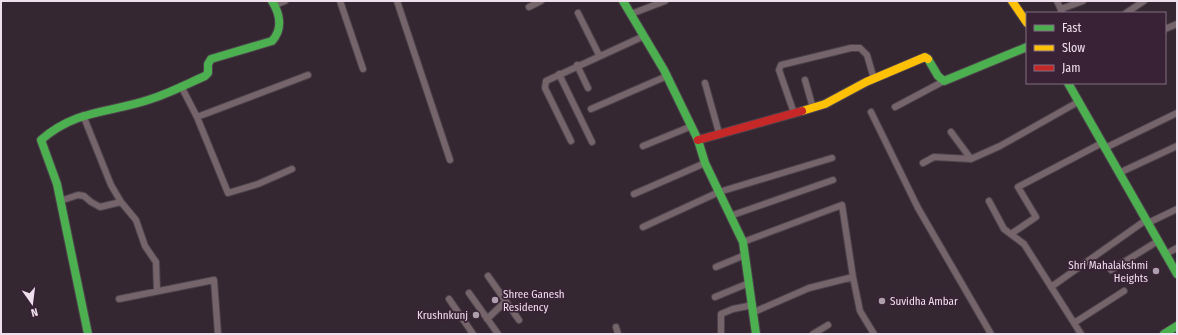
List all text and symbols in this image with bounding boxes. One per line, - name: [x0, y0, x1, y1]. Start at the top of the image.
- legend: [1026, 12, 1166, 84]
- text: Fast: [1062, 21, 1081, 35]
- text: Slow: [1062, 41, 1085, 55]
- text: Jam: [1062, 61, 1080, 75]
- place label: Shri Mahalakshmi Heights: [1068, 259, 1148, 285]
- marker: Shri Mahalakshmi Heights: [1151, 266, 1161, 276]
- north arrow: [12, 283, 52, 323]
- place label: Shree Ganesh Residency: [503, 288, 565, 314]
- marker: Shree Ganesh Residency: [490, 295, 500, 305]
- place label: Suvidha Ambar: [890, 295, 958, 308]
- marker: Suvidha Ambar: [877, 296, 887, 306]
- text: N: [30, 305, 39, 319]
- place label: Krushnkunj: [417, 309, 468, 322]
- marker: Krushnkunj: [471, 310, 481, 320]

